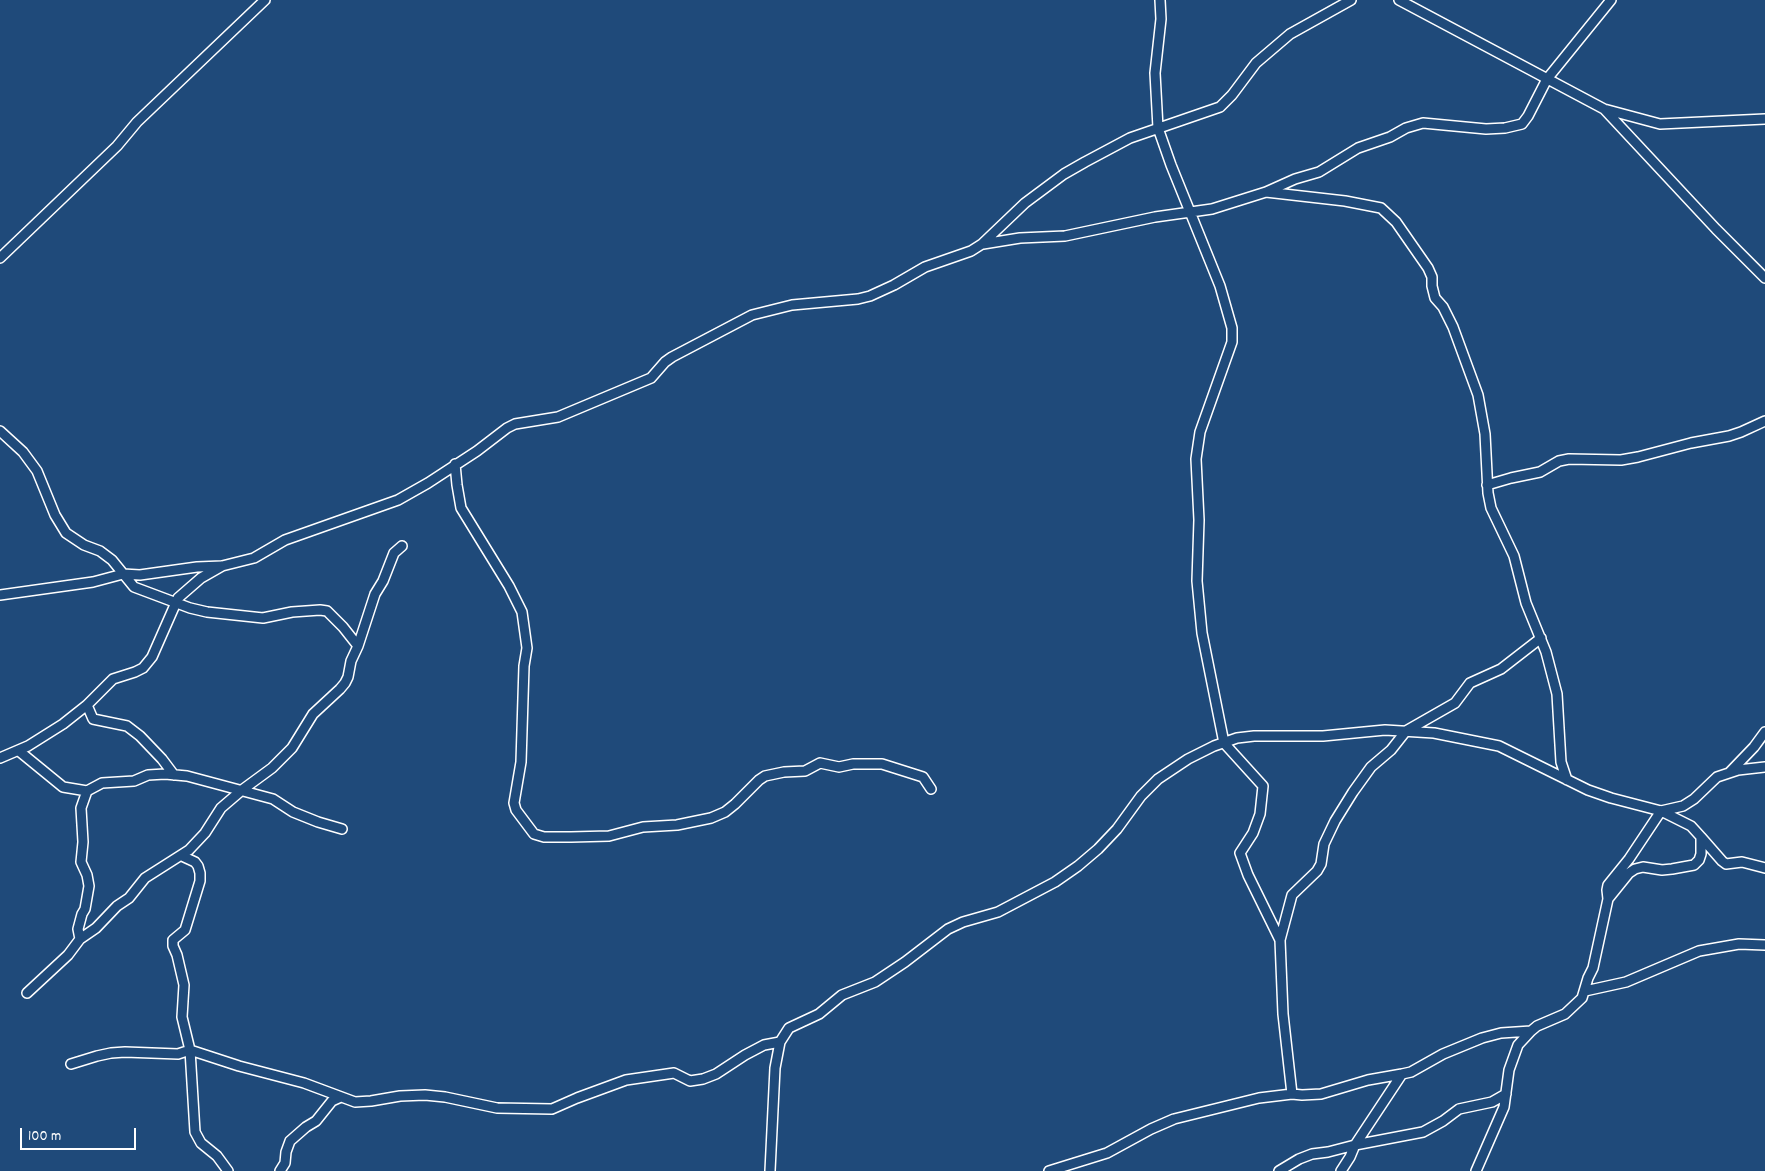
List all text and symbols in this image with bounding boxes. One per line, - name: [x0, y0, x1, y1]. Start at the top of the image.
- scale bar: [22, 1118, 139, 1150]
- text: 100 m: [28, 1126, 61, 1148]

